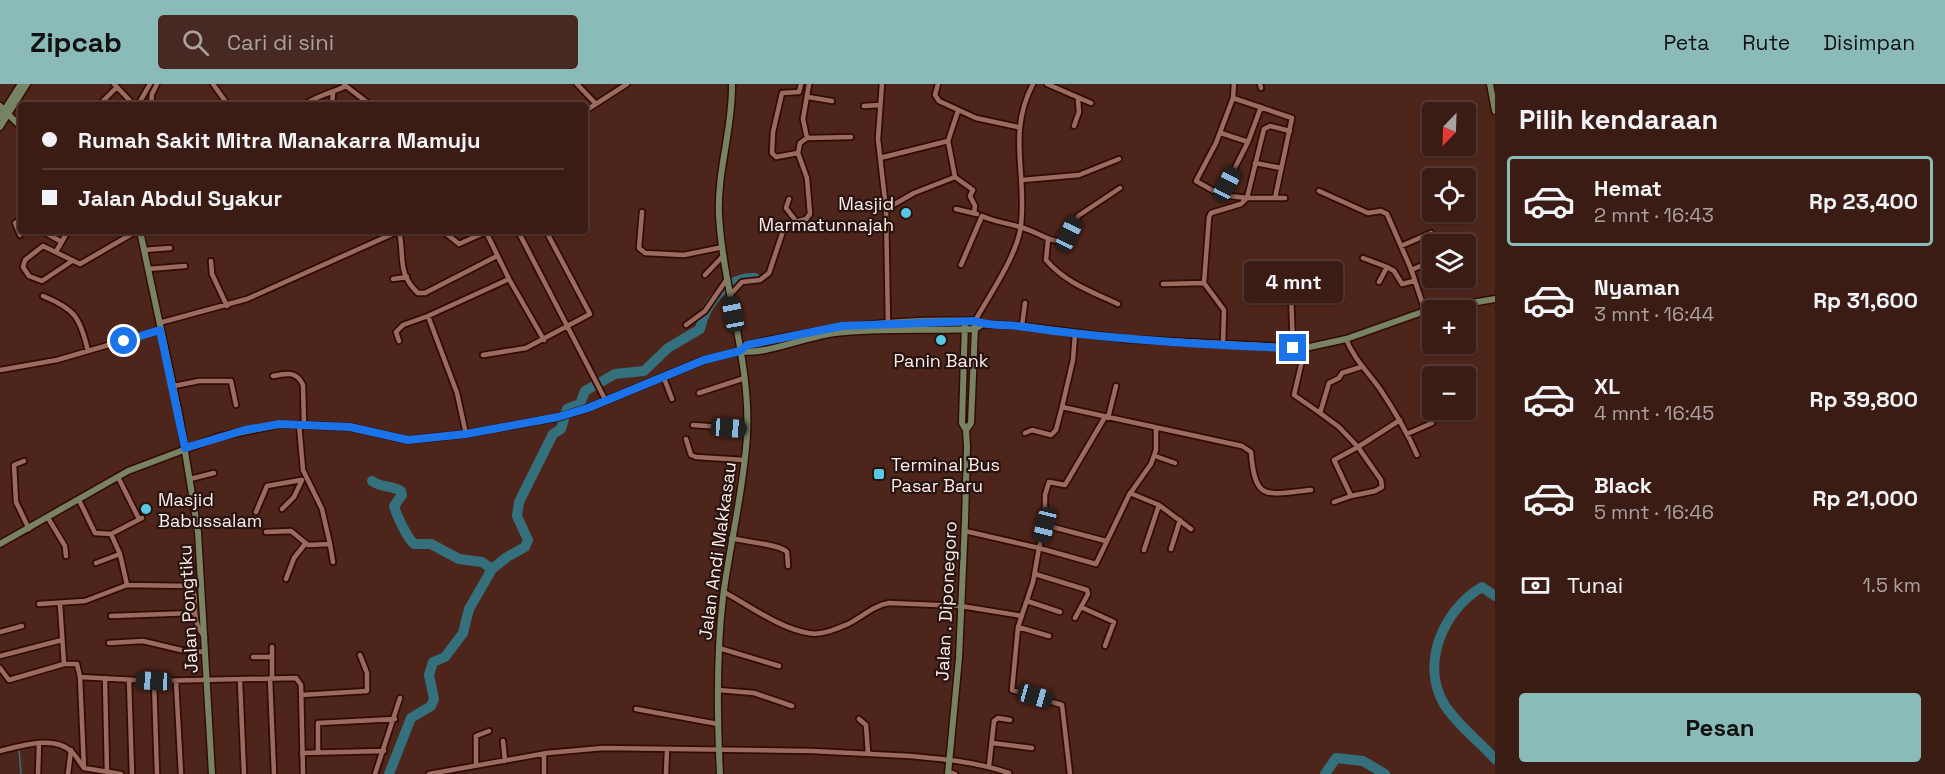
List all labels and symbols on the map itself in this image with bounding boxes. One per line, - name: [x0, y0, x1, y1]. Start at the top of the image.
- north arrow: [1422, 102, 1476, 156]
- car: [1211, 164, 1243, 204]
- place label: Masjid Marmatunnajah: [758, 192, 894, 236]
- marker: Masjid Marmatunnajah: [899, 206, 913, 220]
- car: [1053, 214, 1085, 254]
- callout: 4 mnt: [1244, 261, 1342, 303]
- car: [721, 295, 745, 333]
- route start: [110, 327, 137, 354]
- marker: Panin Bank: [934, 333, 948, 347]
- route end: [1279, 334, 1306, 361]
- place label: Panin Bank: [893, 349, 989, 372]
- car: [710, 418, 748, 438]
- place label: Terminal Bus Pasar Baru: [891, 453, 1000, 497]
- street label: Jalan Andi Makkasau: [693, 460, 741, 642]
- marker: Terminal Bus Pasar Baru: [872, 467, 886, 481]
- place label: Masjid Babussalam: [158, 488, 262, 532]
- marker: Masjid Babussalam: [139, 502, 153, 516]
- car: [1032, 505, 1058, 545]
- street label: Jalan . Diponegoro: [930, 520, 962, 682]
- street label: Jalan Pongtiku: [173, 544, 203, 674]
- car: [136, 671, 172, 691]
- car: [1015, 682, 1055, 710]

